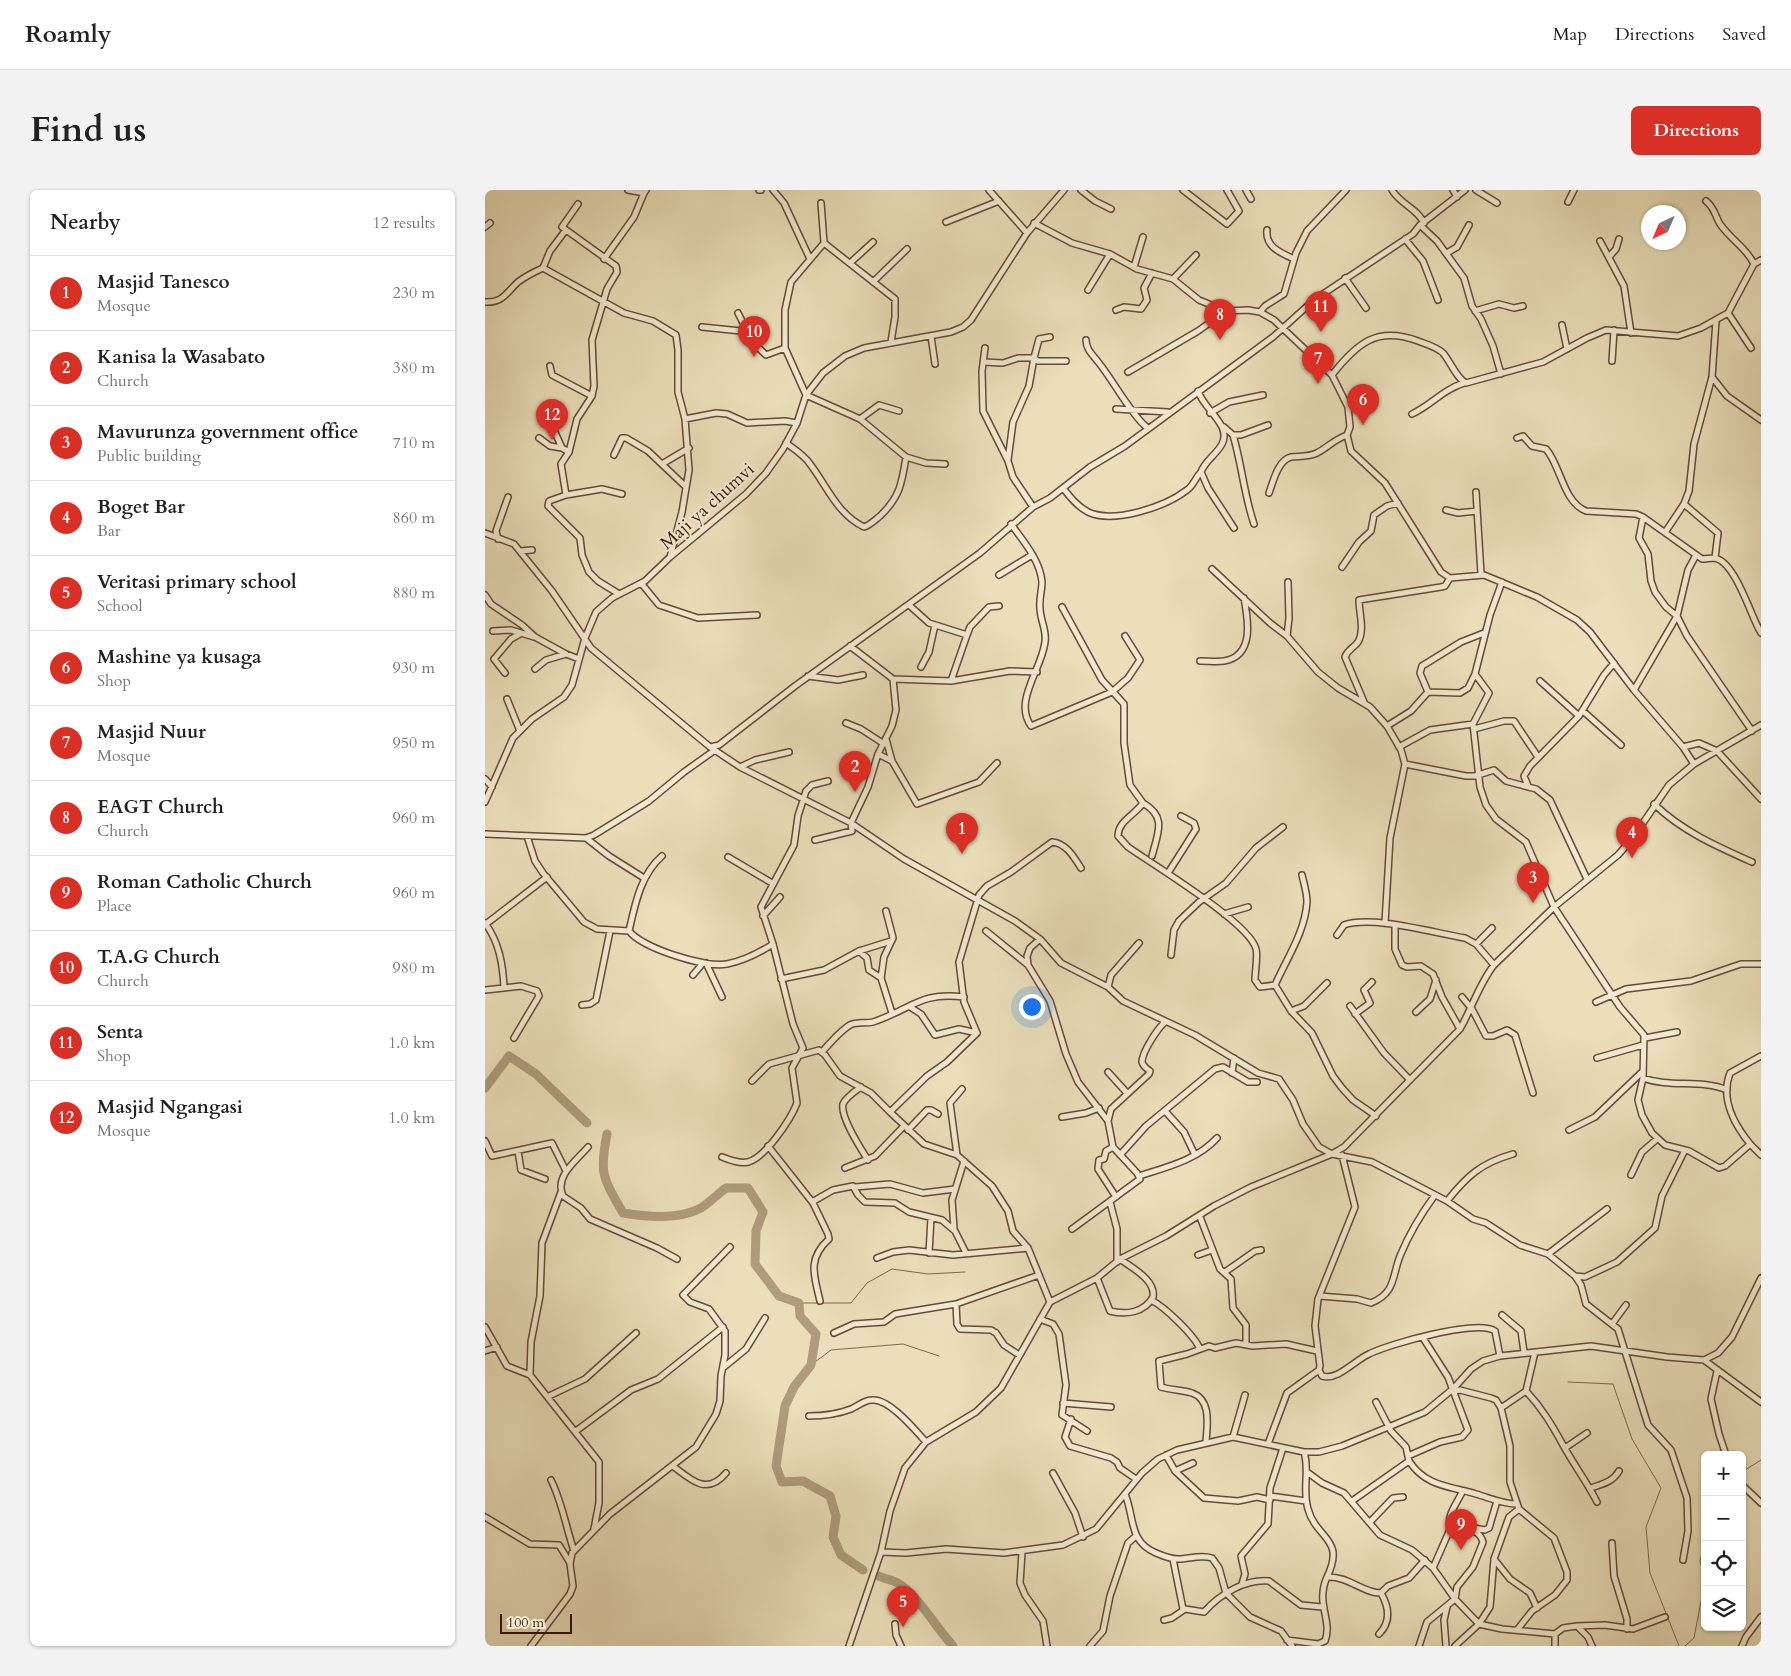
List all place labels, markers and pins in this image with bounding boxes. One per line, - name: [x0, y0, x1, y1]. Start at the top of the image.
- pin: 11: [1305, 291, 1337, 332]
- pin: 8: [1204, 299, 1236, 340]
- pin: 10: [738, 316, 770, 357]
- pin: 7: [1302, 343, 1334, 384]
- pin: 6: [1347, 384, 1379, 425]
- pin: 12: [536, 399, 568, 440]
- pin: 2: [839, 751, 871, 792]
- pin: 1: [946, 813, 978, 854]
- pin: 4: [1616, 817, 1648, 858]
- pin: 3: [1517, 862, 1549, 903]
- pin: 9: [1445, 1509, 1477, 1550]
- pin: 5: [887, 1586, 919, 1627]

